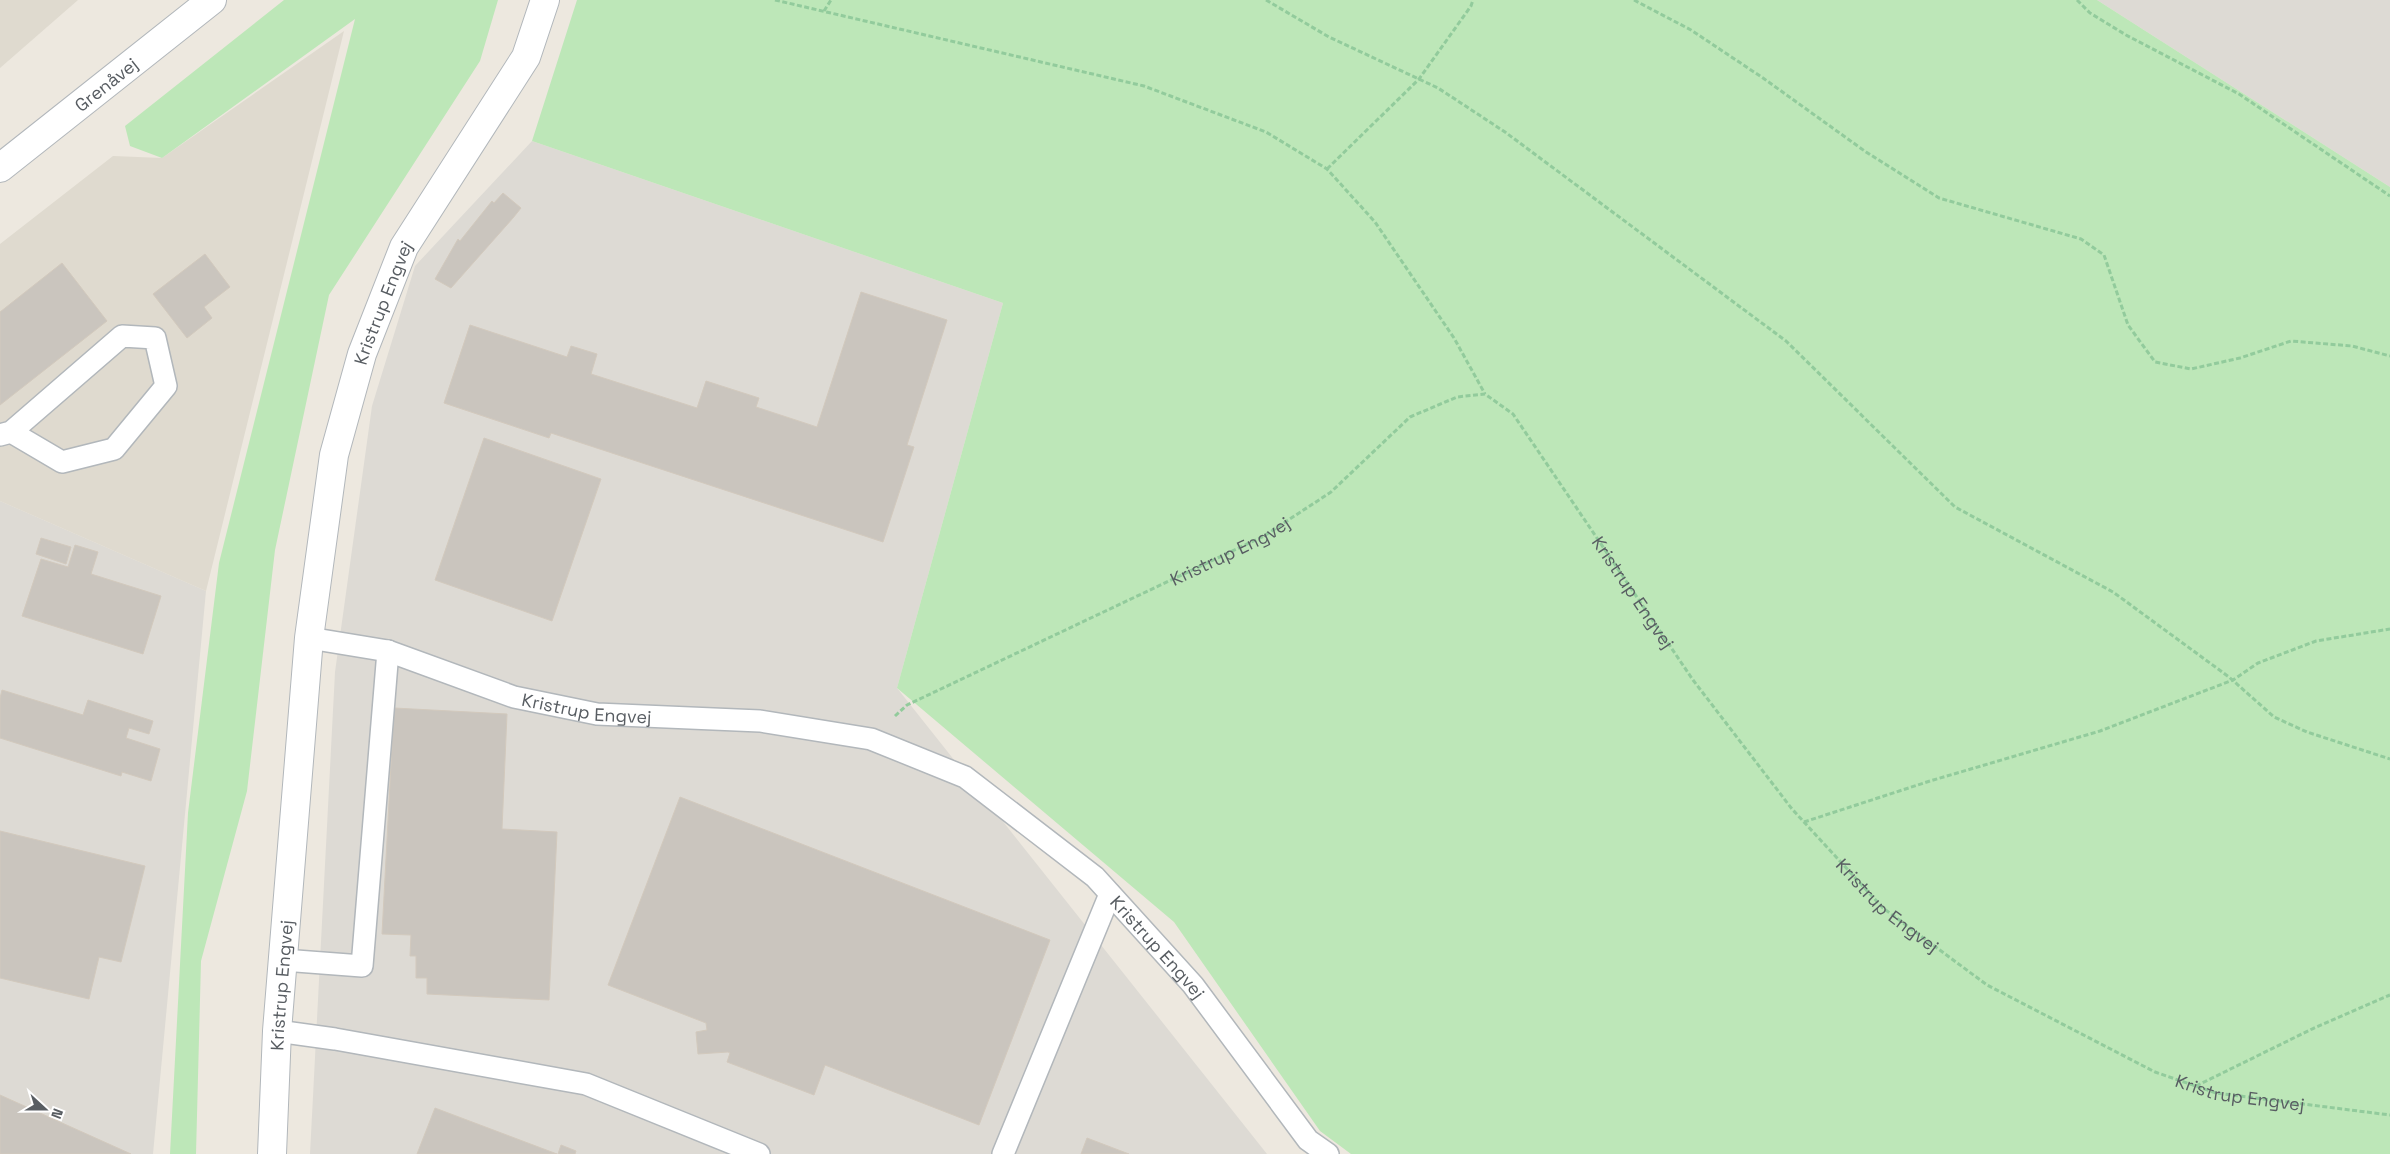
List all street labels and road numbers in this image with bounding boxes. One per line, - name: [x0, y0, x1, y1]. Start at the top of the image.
- street label: Grenåvej: [70, 52, 142, 116]
- street label: Kristrup Engvej: [348, 236, 417, 367]
- street label: Kristrup Engvej: [1166, 511, 1294, 590]
- street label: Kristrup Engvej: [1587, 531, 1680, 653]
- street label: Kristrup Engvej: [520, 687, 652, 728]
- street label: Kristrup Engvej: [1831, 853, 1944, 957]
- street label: Kristrup Engvej: [1106, 890, 1210, 1003]
- street label: Kristrup Engvej: [265, 919, 298, 1051]
- street label: Kristrup Engvej: [2173, 1068, 2306, 1116]

